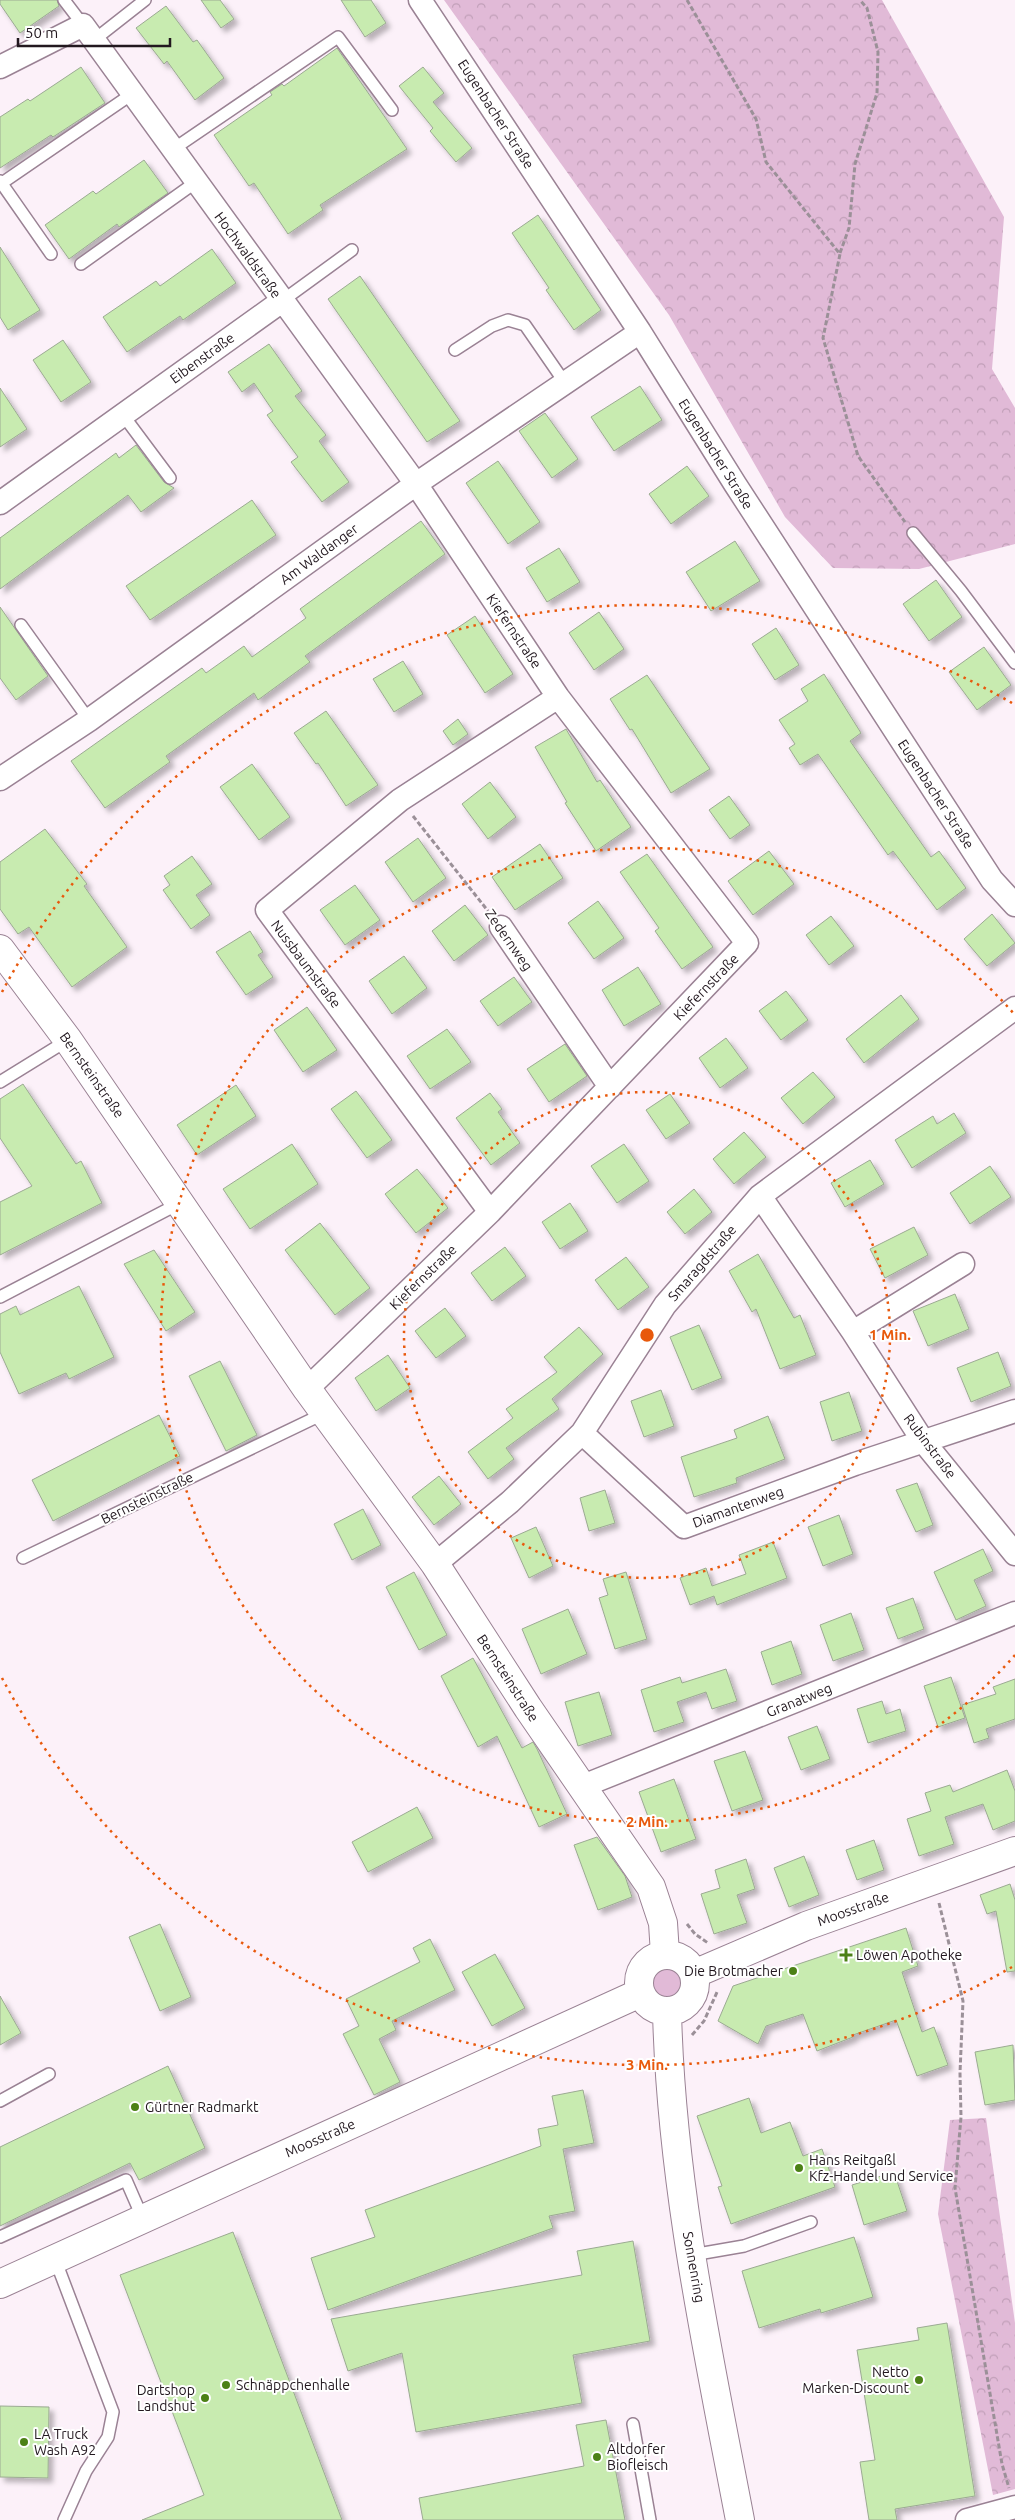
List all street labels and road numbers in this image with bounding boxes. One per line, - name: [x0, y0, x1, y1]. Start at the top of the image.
- street label: Eugenbacher Straße: [455, 56, 537, 172]
- street label: Hochwaldstraße: [211, 209, 285, 301]
- street label: Eibenstraße: [167, 329, 237, 387]
- street label: Eugenbacher Straße: [676, 396, 756, 512]
- street label: Am Waldanger: [277, 520, 362, 588]
- street label: Kiefernstraße: [483, 591, 545, 671]
- street label: Eugenbacher Straße: [895, 736, 977, 852]
- street label: Zedernweg: [482, 906, 536, 974]
- street label: Nussbaumstraße: [268, 917, 344, 1011]
- street label: Kiefernstraße: [670, 950, 742, 1024]
- street label: Bernsteinstraße: [57, 1029, 127, 1121]
- street label: Smaragdstraße: [665, 1222, 739, 1304]
- street label: Kiefernstraße: [386, 1241, 460, 1313]
- street label: Rubinstraße: [901, 1411, 959, 1481]
- street label: Bernsteinstraße: [98, 1469, 196, 1527]
- street label: Diamantenweg: [690, 1483, 786, 1531]
- street label: Bernsteinstraße: [474, 1631, 542, 1725]
- street label: Granatweg: [764, 1680, 834, 1720]
- street label: Moosstraße: [815, 1889, 891, 1929]
- street label: Moosstraße: [283, 2115, 357, 2161]
- street label: Sonnenring: [680, 2230, 708, 2304]

